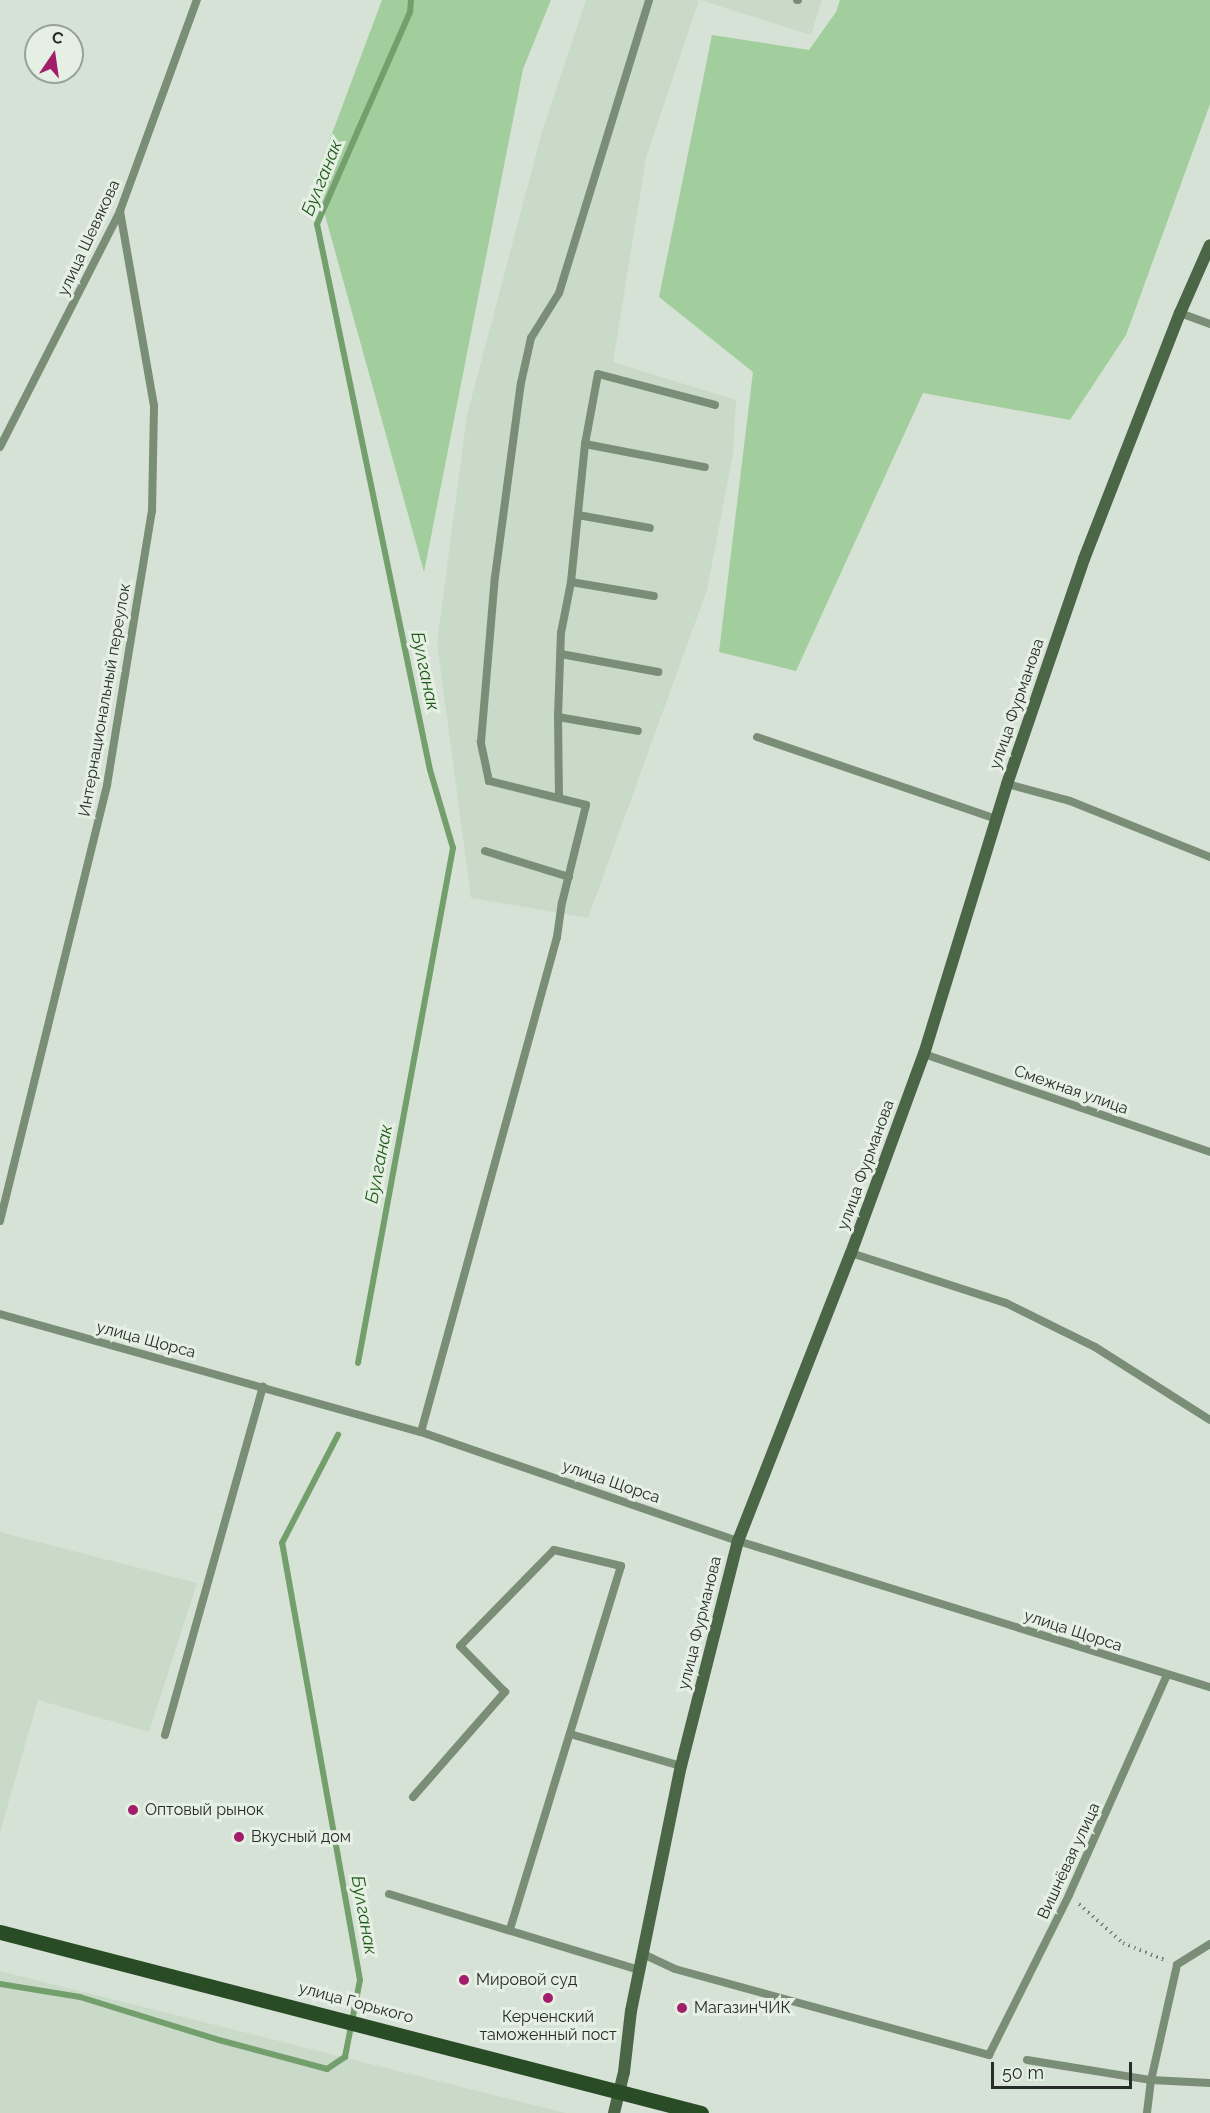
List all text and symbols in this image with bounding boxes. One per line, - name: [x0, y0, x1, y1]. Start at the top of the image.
- north arrow: [24, 24, 84, 84]
- text: С: [50, 27, 65, 48]
- water label: Булганак: [297, 137, 347, 219]
- street label: улица Шевякова: [54, 177, 124, 299]
- street label: Интернациональный переулок: [75, 582, 135, 818]
- water label: Булганак: [406, 630, 444, 712]
- street label: улица Фурманова: [986, 636, 1048, 772]
- street label: Смежная улица: [1011, 1061, 1131, 1119]
- street label: улица Фурманова: [834, 1097, 898, 1233]
- water label: Булганак: [361, 1123, 397, 1205]
- street label: улица Щорса: [94, 1318, 198, 1362]
- street label: улица Щорса: [560, 1456, 662, 1508]
- street label: улица Фурманова: [674, 1554, 726, 1692]
- street label: улица Щорса: [1022, 1606, 1124, 1656]
- place label: Оптовый рынок: [145, 1800, 264, 1820]
- street label: Вишнёвая улица: [1034, 1800, 1104, 1922]
- marker: Оптовый рынок: [126, 1803, 140, 1817]
- place label: Вкусный дом: [251, 1827, 351, 1847]
- marker: Вкусный дом: [232, 1830, 246, 1844]
- water label: Булганак: [346, 1874, 382, 1956]
- place label: Мировой суд: [476, 1970, 577, 1990]
- marker: Мировой суд: [457, 1973, 471, 1987]
- street label: улица Горького: [296, 1978, 416, 2028]
- marker: Керченский таможенный пост: [541, 1991, 555, 2005]
- place label: МагазинЧИК: [694, 1998, 791, 2018]
- marker: МагазинЧИК: [675, 2001, 689, 2015]
- place label: Керченский таможенный пост: [479, 2007, 617, 2045]
- scale bar: [994, 2050, 1135, 2088]
- text: 50 m: [1002, 2062, 1044, 2083]

